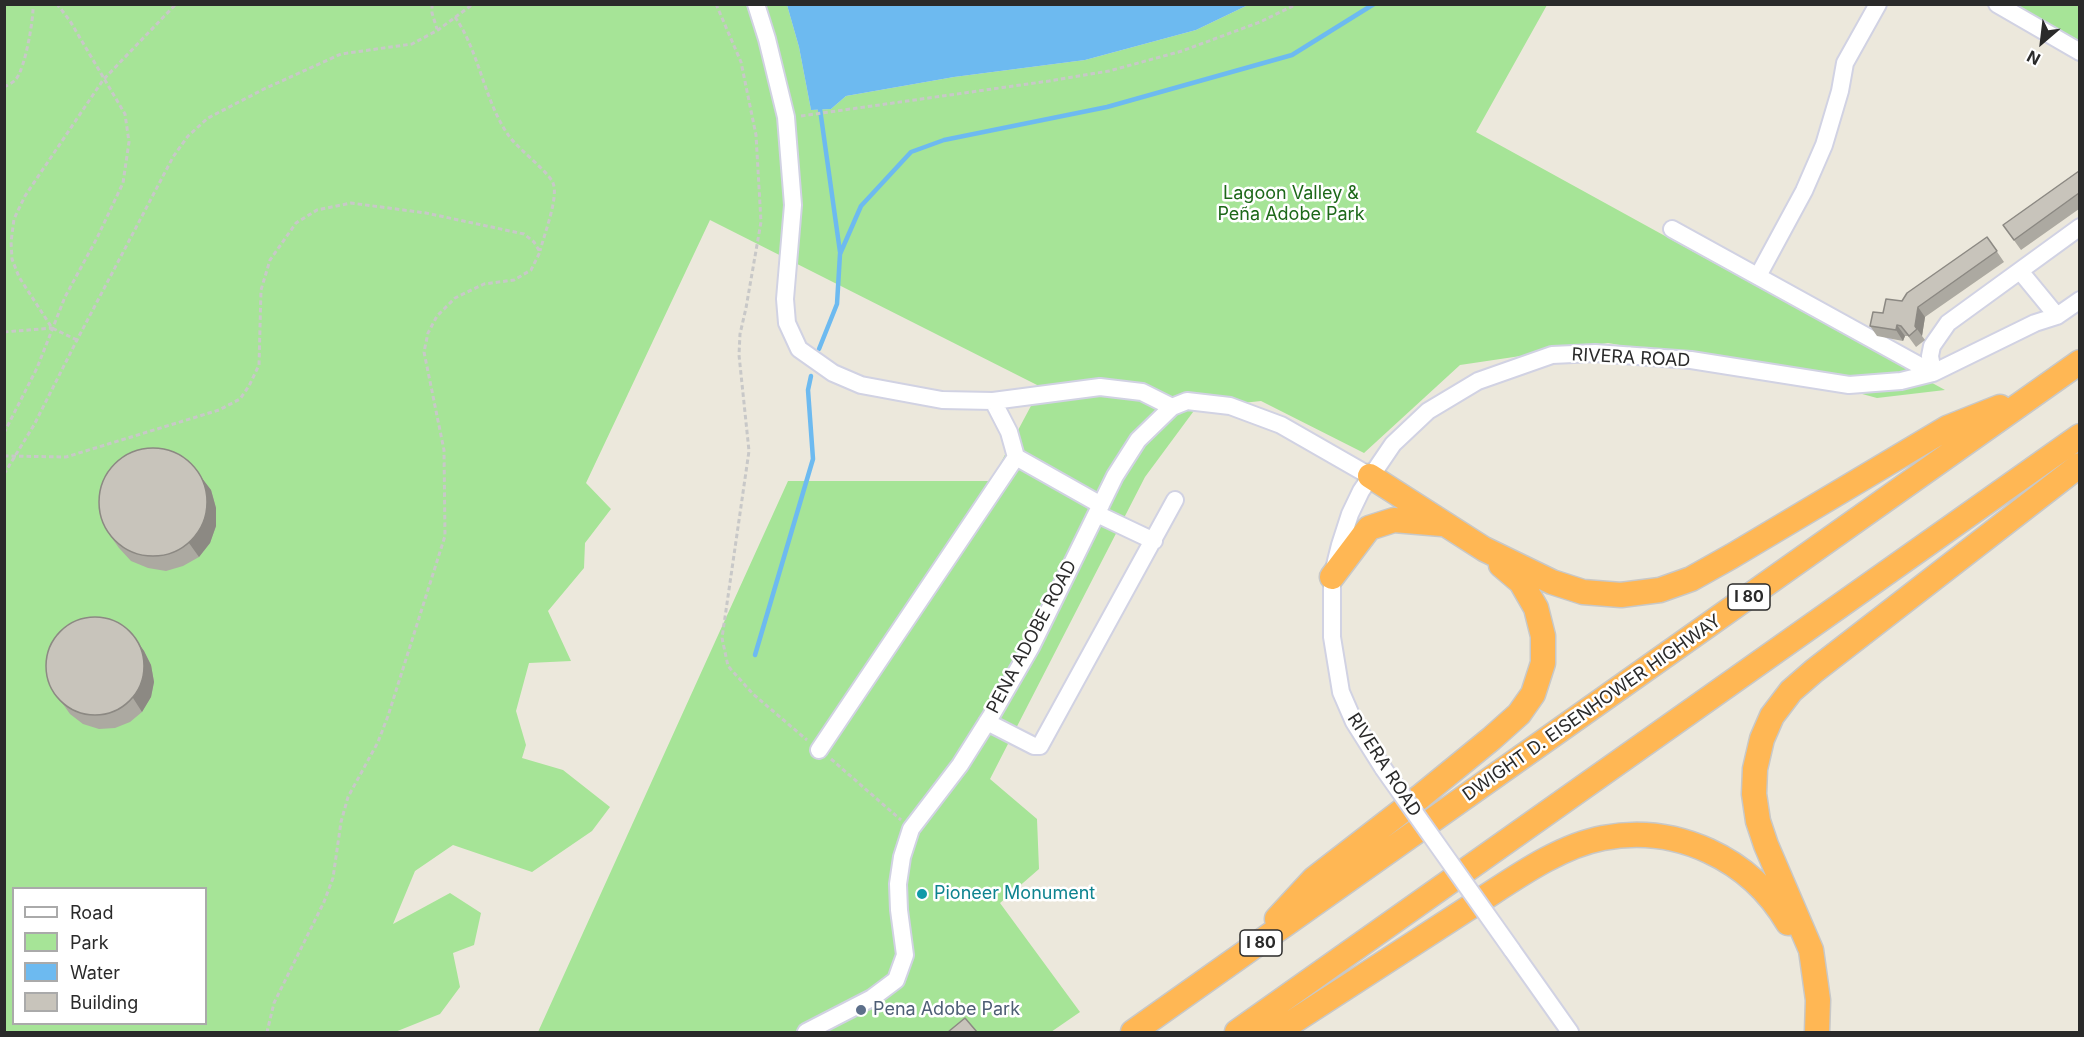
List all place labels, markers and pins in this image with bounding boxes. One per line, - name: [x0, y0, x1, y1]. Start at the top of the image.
- place label: Pioneer Monument: [934, 883, 1095, 905]
- marker: Pioneer Monument: [915, 887, 929, 901]
- place label: Pena Adobe Park: [873, 999, 1020, 1021]
- marker: Pena Adobe Park: [854, 1003, 868, 1017]

